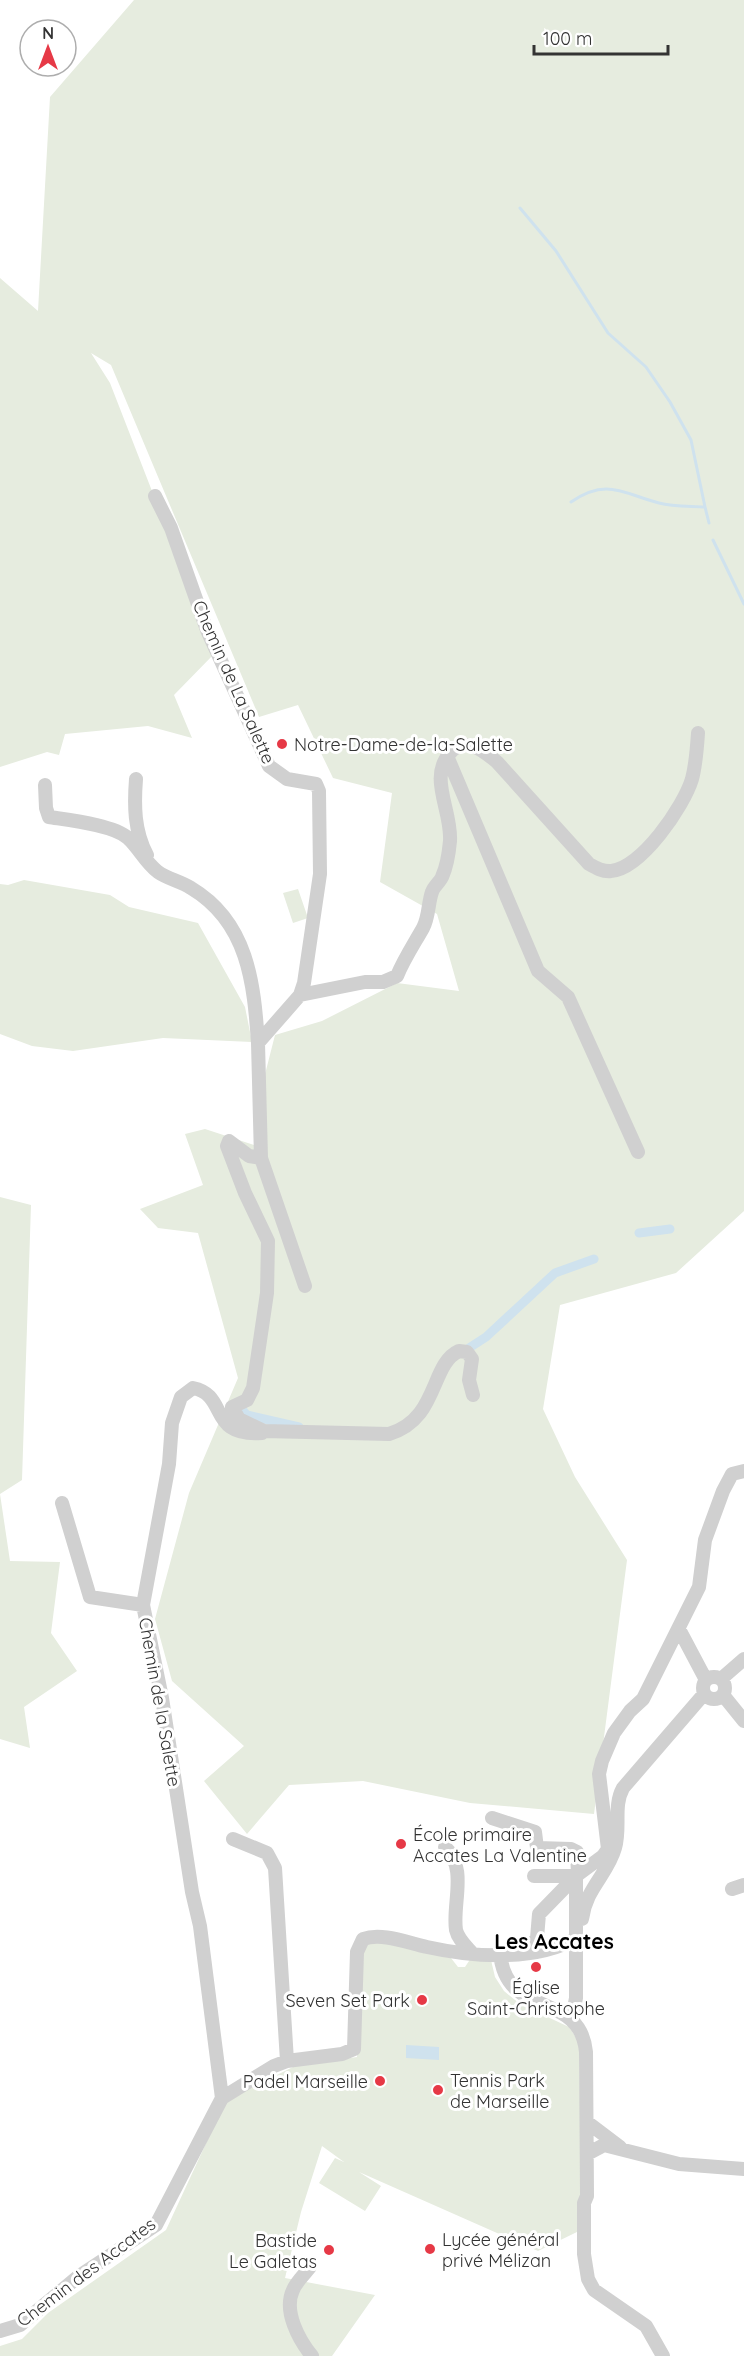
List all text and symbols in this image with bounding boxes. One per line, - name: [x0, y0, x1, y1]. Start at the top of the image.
- north arrow: [18, 18, 78, 78]
- scale bar: [534, 18, 668, 56]
- text: N: [42, 23, 54, 43]
- text: 100 m: [543, 27, 592, 50]
- street label: Chemin de La Salette: [188, 597, 280, 767]
- place label: Notre-Dame-de-la-Salette: [294, 733, 513, 756]
- marker: Notre-Dame-de-la-Salette: [275, 737, 289, 751]
- street label: Chemin de la Salette: [134, 1616, 186, 1788]
- place label: École primaire Accates La Valentine: [413, 1823, 587, 1867]
- marker: École primaire Accates La Valentine: [394, 1837, 408, 1851]
- district label: Les Accates: [494, 1928, 614, 1954]
- marker: Église Saint-Christophe: [529, 1960, 543, 1974]
- place label: Église Saint-Christophe: [467, 1976, 605, 2020]
- place label: Seven Set Park: [285, 1989, 410, 2012]
- marker: Seven Set Park: [415, 1993, 429, 2007]
- place label: Tennis Park de Marseille: [450, 2069, 549, 2113]
- place label: Padel Marseille: [243, 2070, 368, 2093]
- marker: Padel Marseille: [373, 2074, 387, 2088]
- marker: Tennis Park de Marseille: [431, 2083, 445, 2097]
- street label: Chemin des Accates: [12, 2212, 160, 2332]
- place label: Lycée général privé Mélizan: [442, 2228, 559, 2272]
- place label: Bastide Le Galetas: [229, 2229, 317, 2273]
- marker: Lycée général privé Mélizan: [423, 2242, 437, 2256]
- marker: Bastide Le Galetas: [322, 2243, 336, 2257]

